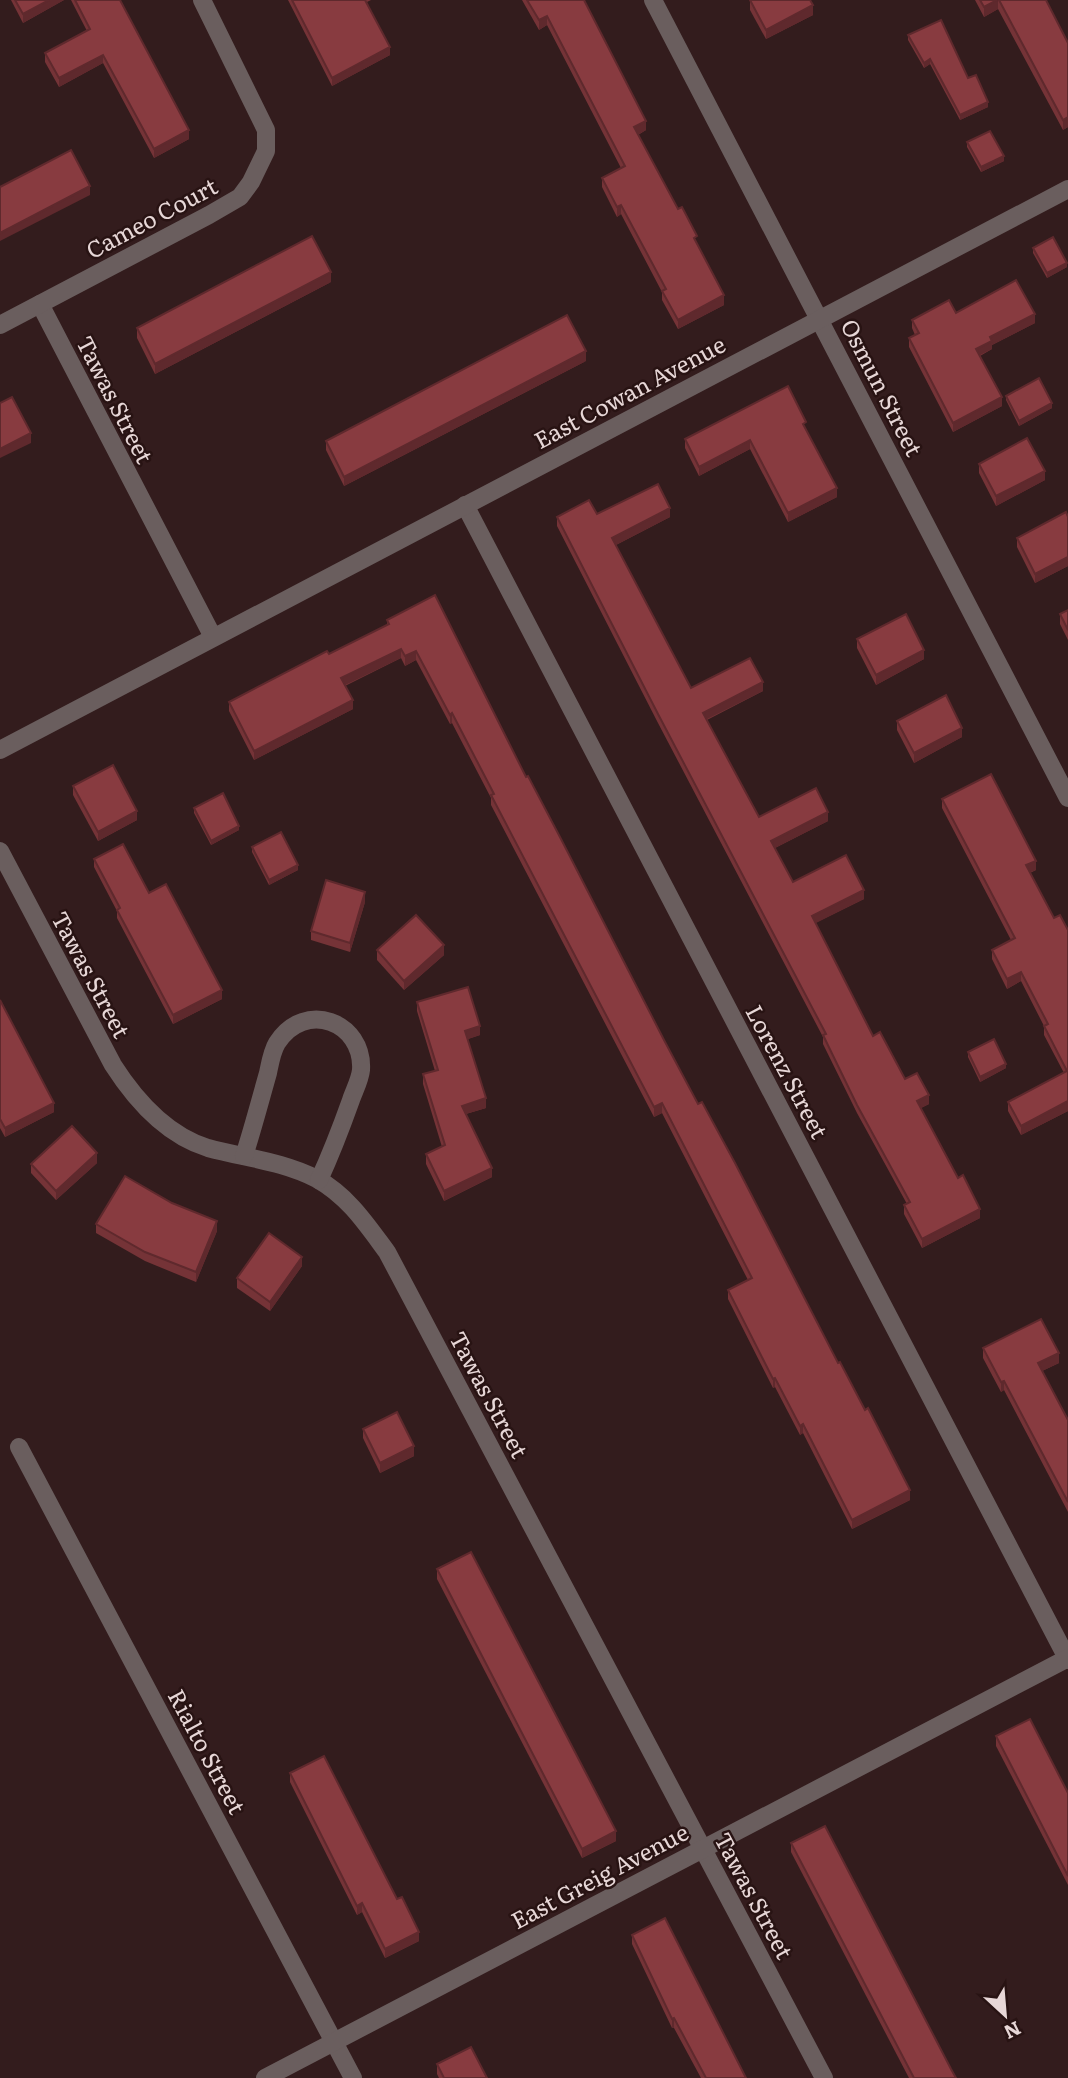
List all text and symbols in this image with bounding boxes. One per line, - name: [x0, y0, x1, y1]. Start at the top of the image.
- street label: Cameo Court: [79, 168, 223, 266]
- street label: Osmun Street: [834, 313, 932, 462]
- street label: East Cowan Avenue: [527, 326, 731, 456]
- street label: Tawas Street: [69, 329, 163, 469]
- street label: Tawas Street: [44, 904, 140, 1044]
- street label: Lorenz Street: [738, 998, 838, 1145]
- street label: Tawas Street: [442, 1324, 538, 1464]
- street label: Rialto Street: [161, 1682, 256, 1820]
- street label: East Greig Avenue: [504, 1814, 694, 1936]
- street label: Tawas Street: [707, 1825, 803, 1965]
- north arrow: [970, 1980, 1040, 2050]
- text: N: [1000, 2015, 1026, 2047]

